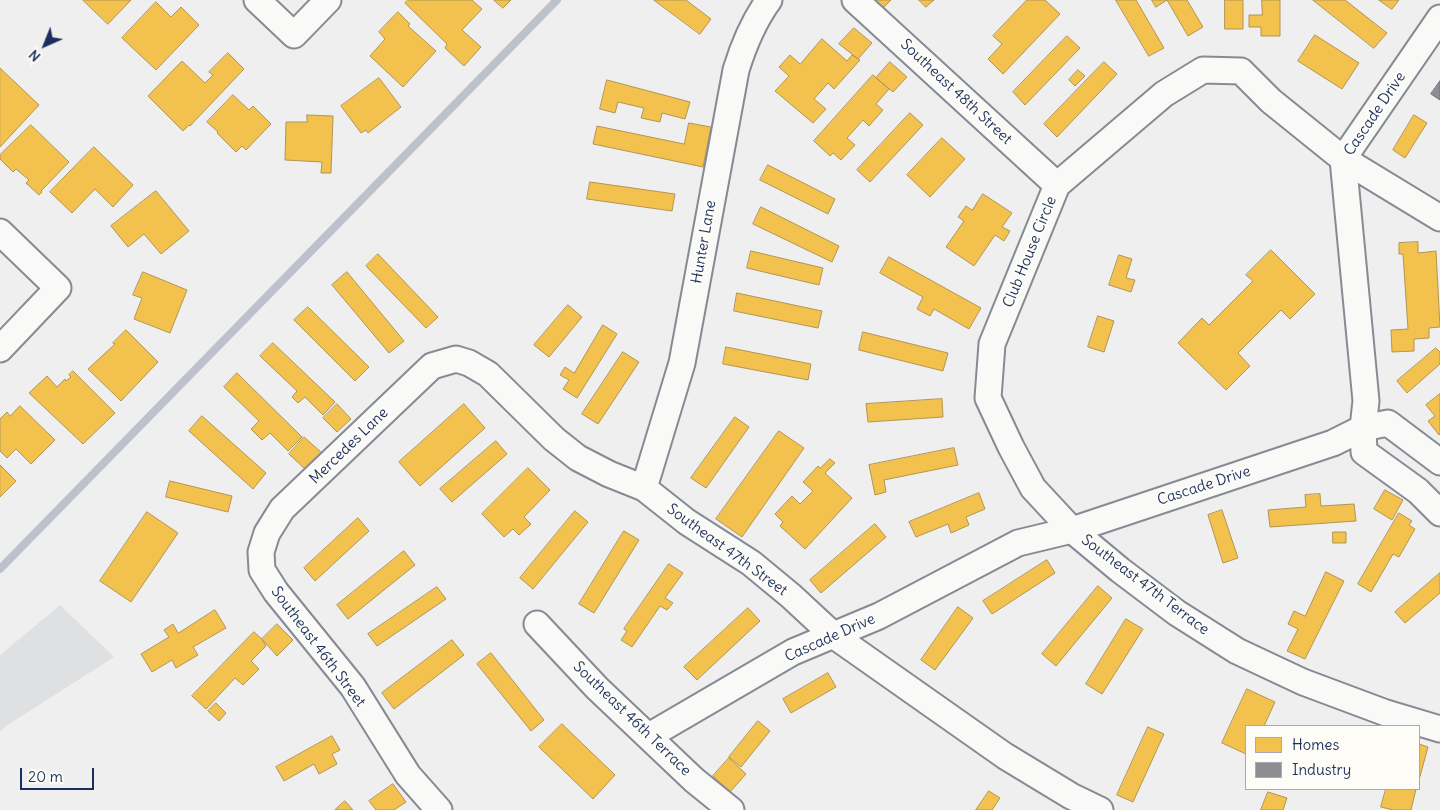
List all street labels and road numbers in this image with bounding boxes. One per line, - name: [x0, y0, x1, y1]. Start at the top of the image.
- street label: Southeast 48th Street: [896, 36, 1016, 148]
- street label: Cascade Drive: [1340, 69, 1410, 159]
- street label: Club House Circle: [999, 194, 1061, 310]
- street label: Hunter Lane: [688, 199, 720, 285]
- street label: Mercedes Lane: [306, 404, 392, 488]
- street label: Cascade Drive: [1155, 462, 1253, 510]
- street label: Southeast 47th Street: [663, 500, 791, 600]
- street label: Southeast 47th Terrace: [1078, 531, 1212, 639]
- street label: Southeast 46th Street: [267, 583, 369, 711]
- street label: Cascade Drive: [782, 610, 878, 666]
- street label: Southeast 46th Terrace: [569, 658, 695, 780]

